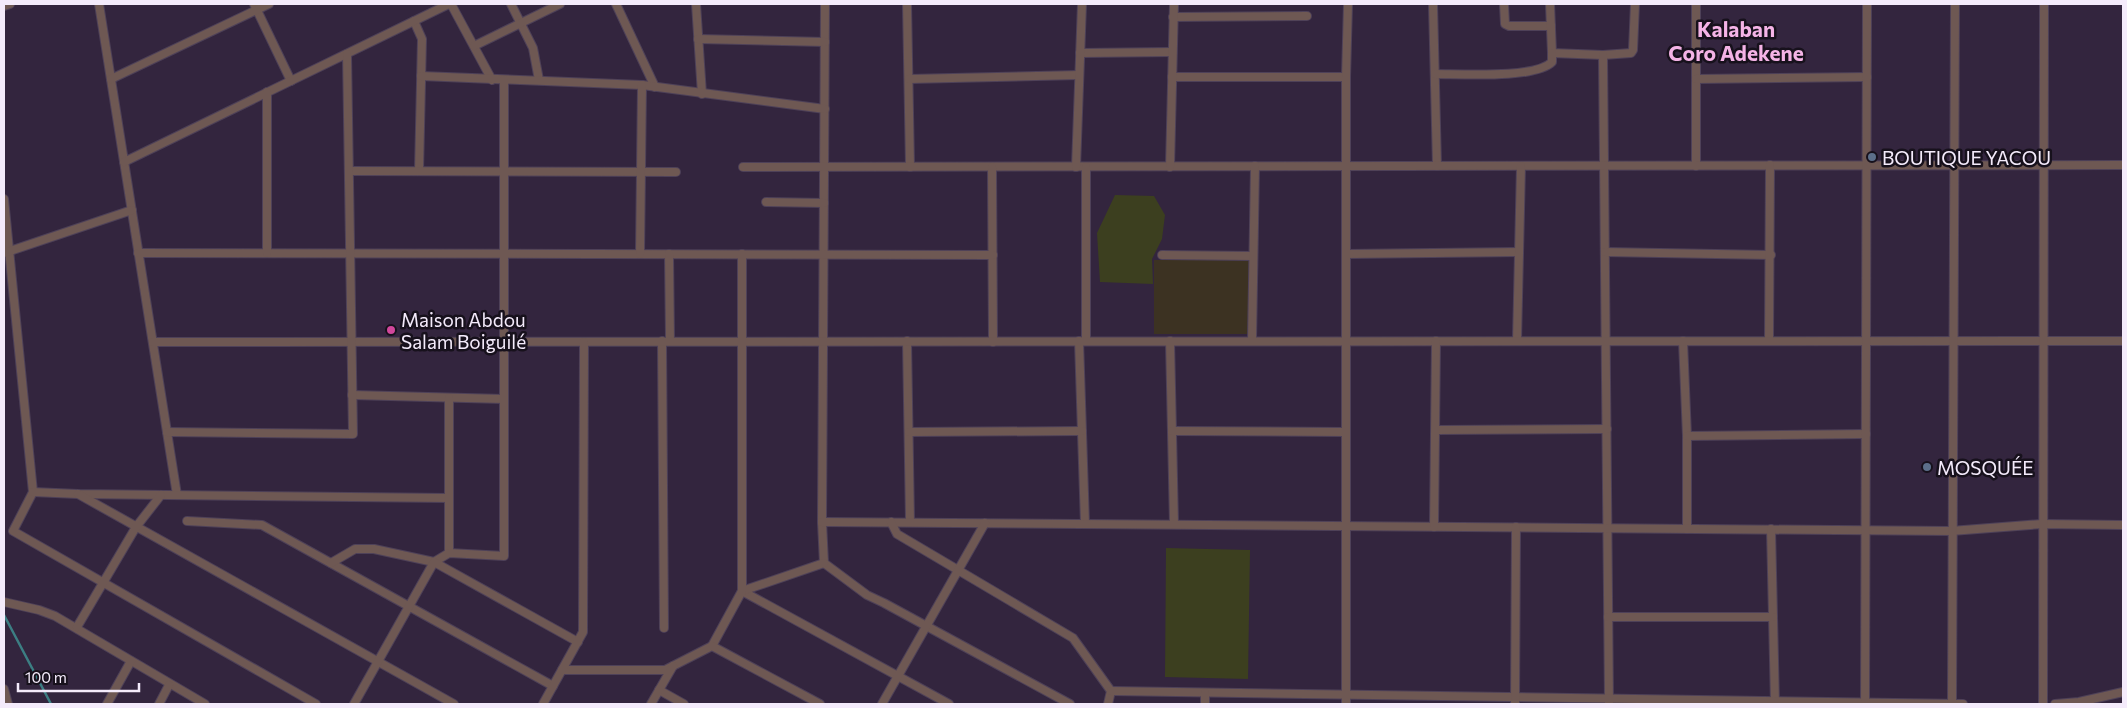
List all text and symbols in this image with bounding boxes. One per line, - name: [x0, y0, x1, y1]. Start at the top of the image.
- district label: Kalaban Coro Adekene: [1668, 16, 1804, 65]
- place label: BOUTIQUE YACOU: [1882, 146, 2051, 169]
- marker: BOUTIQUE YACOU: [1866, 151, 1878, 163]
- place label: Maison Abdou Salam Boiguilé: [401, 308, 526, 353]
- marker: Maison Abdou Salam Boiguilé: [385, 324, 397, 336]
- place label: MOSQUÉE: [1937, 456, 2033, 479]
- marker: MOSQUÉE: [1921, 461, 1933, 473]
- scale bar: [18, 660, 139, 692]
- text: 100 m: [25, 668, 67, 686]

